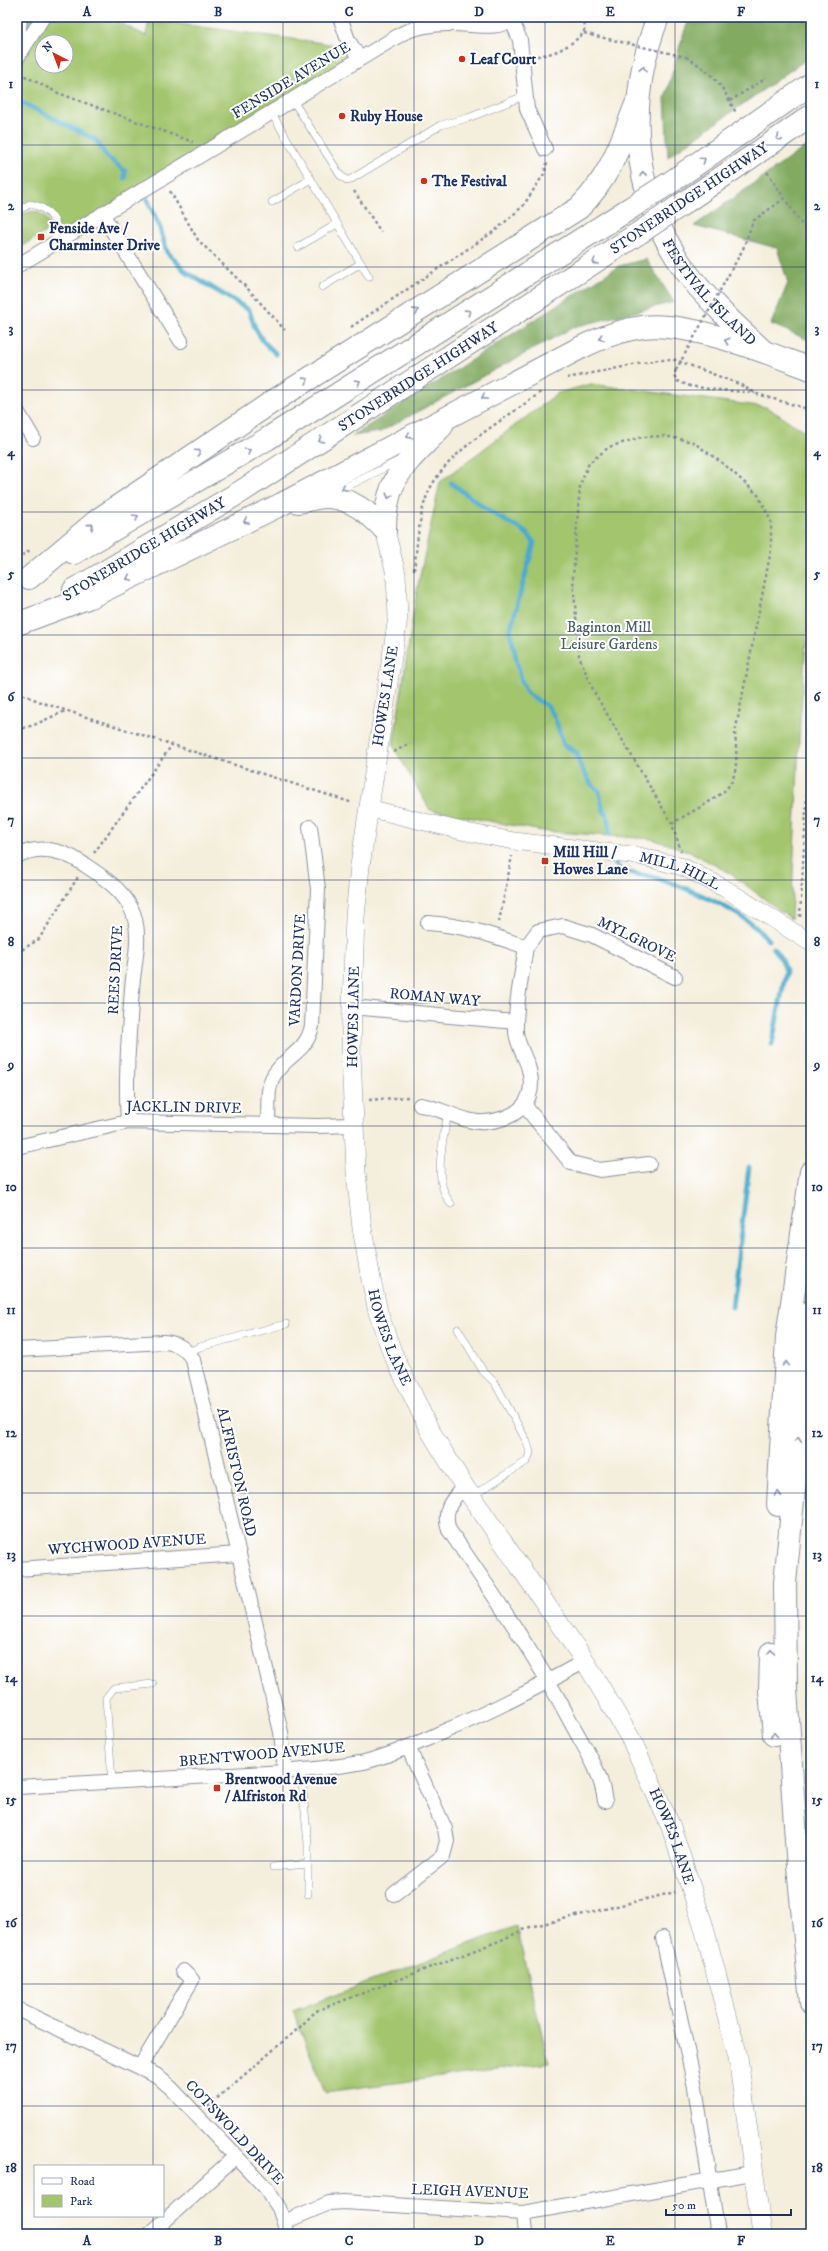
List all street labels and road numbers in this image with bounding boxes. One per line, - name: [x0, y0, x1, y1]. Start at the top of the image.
- street label: FENSIDE AVENUE: [229, 37, 354, 123]
- street label: STONEBRIDGE HIGHWAY: [606, 138, 773, 259]
- street label: FESTIVAL ISLAND: [658, 236, 760, 350]
- street label: STONEBRIDGE HIGHWAY: [335, 318, 503, 436]
- street label: STONEBRIDGE HIGHWAY: [59, 493, 230, 606]
- street label: HOWES LANE: [368, 644, 403, 748]
- street label: MILL HILL: [637, 847, 723, 894]
- street label: MYLGROVE: [594, 912, 680, 967]
- street label: VARDON DRIVE: [285, 913, 310, 1028]
- street label: REES DRIVE: [104, 924, 127, 1015]
- street label: HOWES LANE: [343, 966, 364, 1068]
- street label: ROMAN WAY: [389, 984, 482, 1011]
- street label: JACKLIN DRIVE: [124, 1097, 242, 1118]
- street label: HOWES LANE: [363, 1287, 416, 1389]
- street label: ALFRISTON ROAD: [212, 1406, 261, 1539]
- street label: WYCHWOOD AVENUE: [46, 1529, 207, 1560]
- street label: BRENTWOOD AVENUE: [178, 1738, 346, 1771]
- street label: HOWES LANE: [644, 1785, 698, 1887]
- street label: COTSWOLD DRIVE: [181, 2076, 288, 2189]
- street label: LEIGH AVENUE: [411, 2180, 529, 2203]

